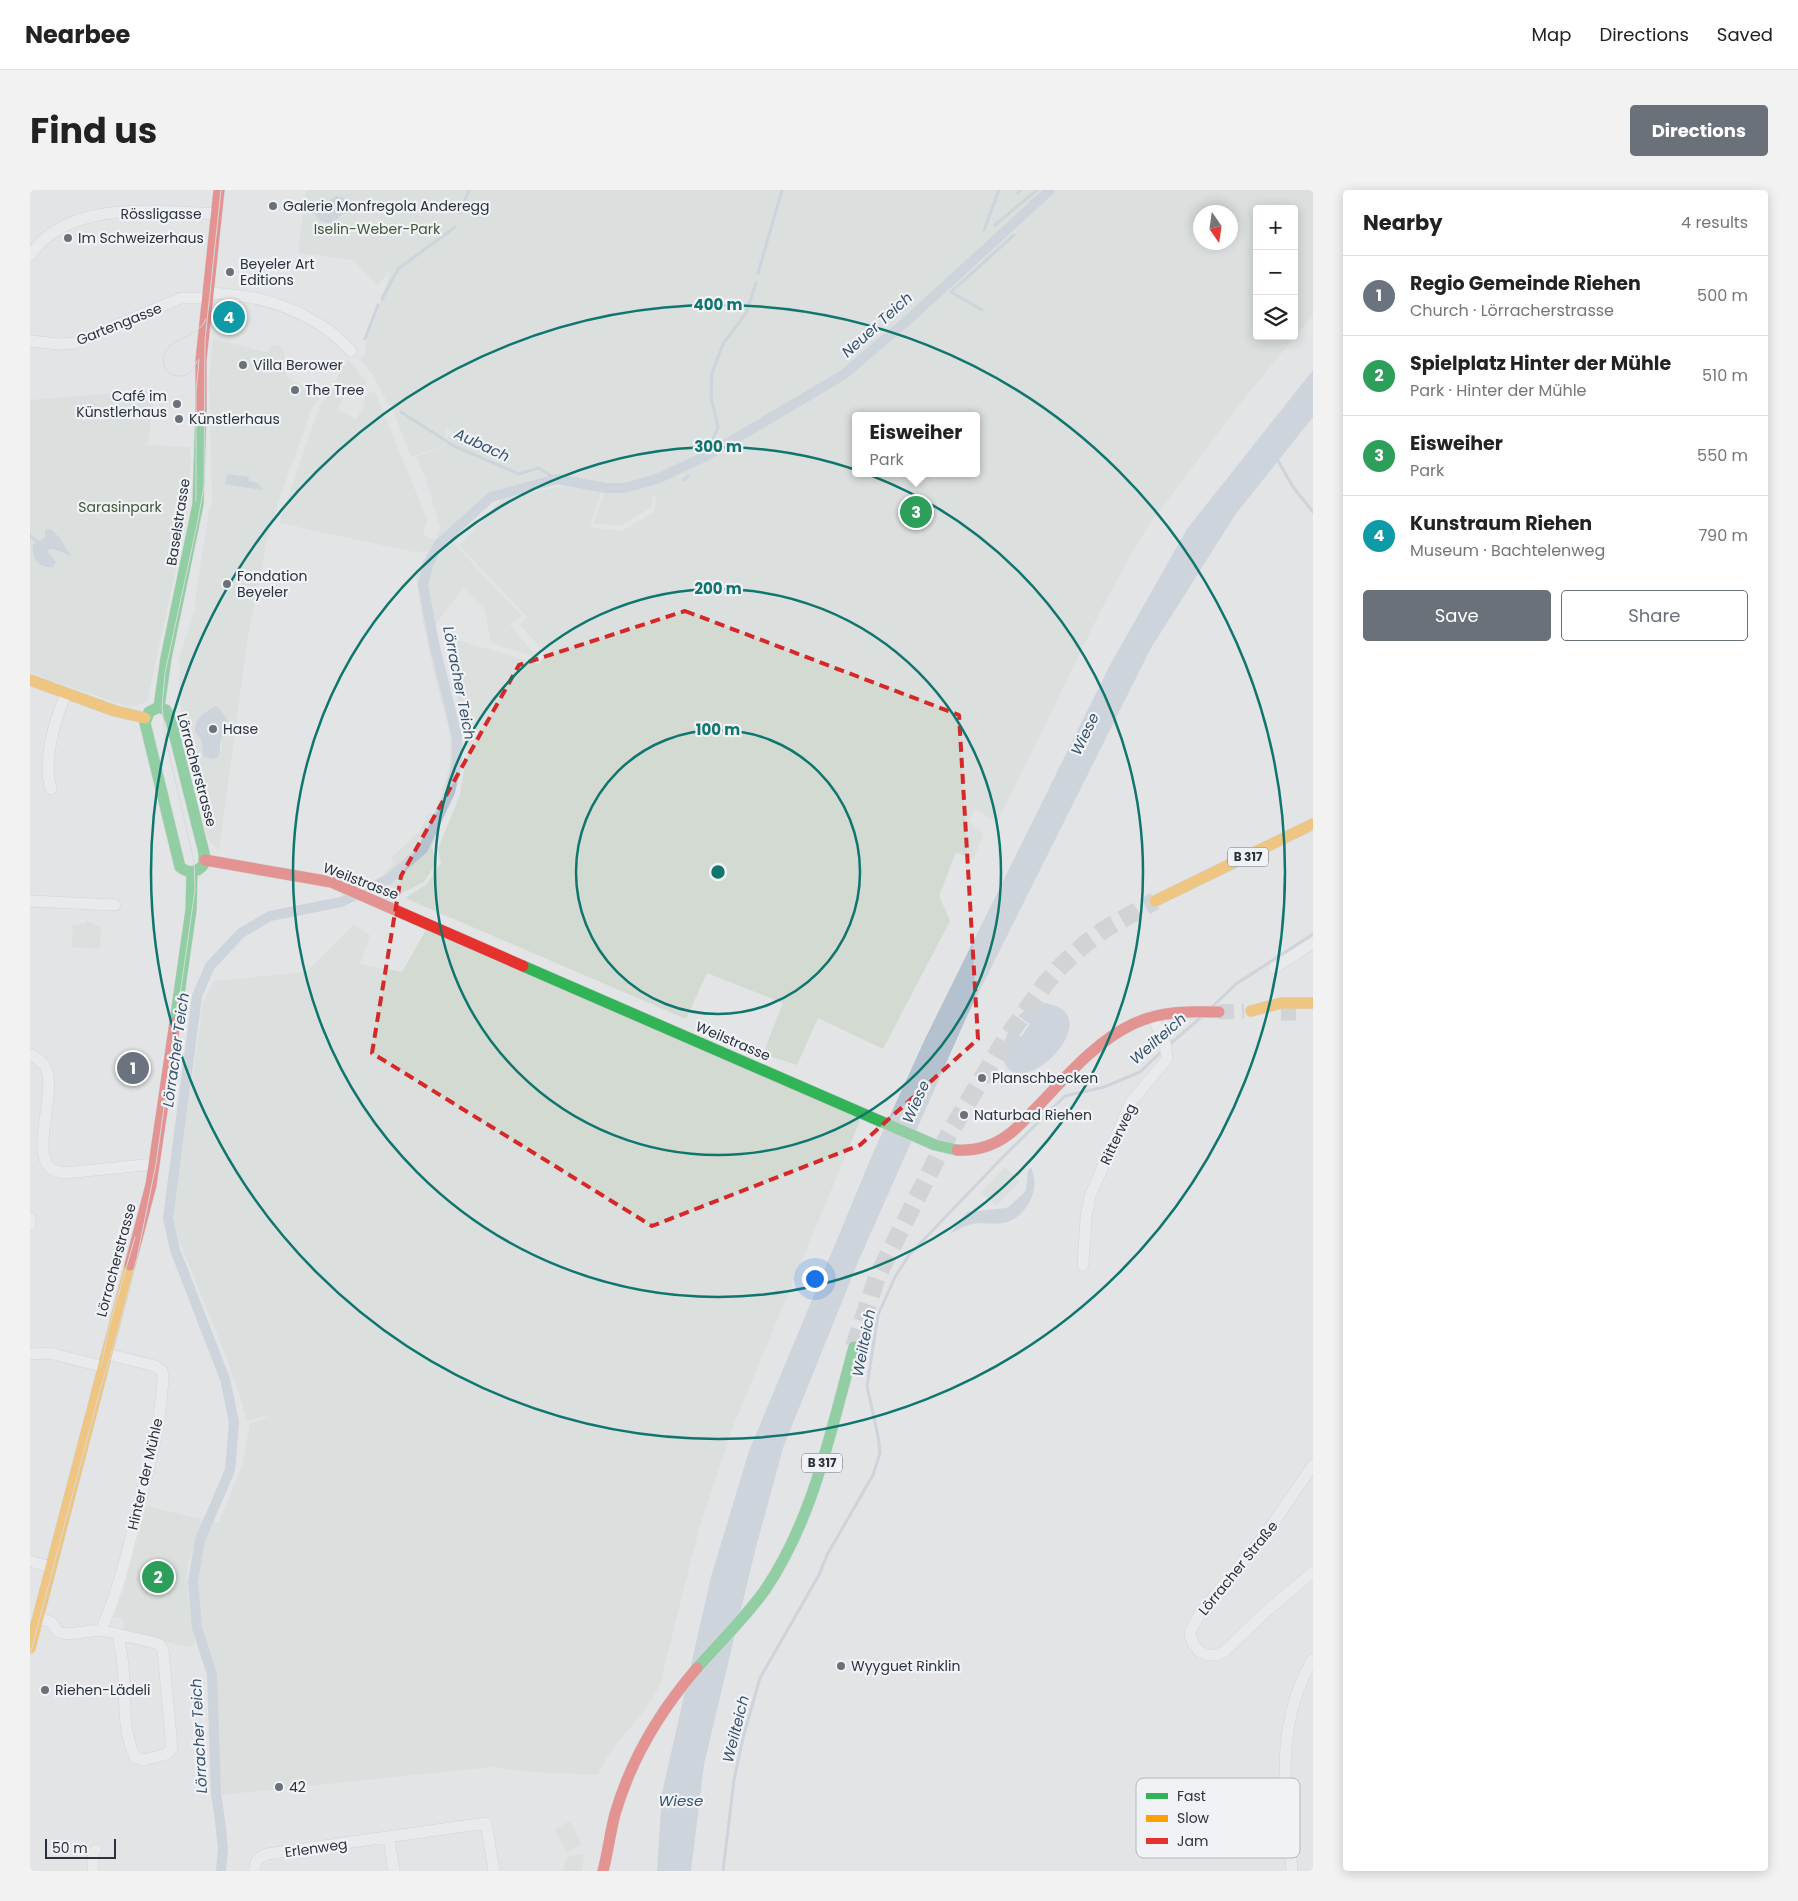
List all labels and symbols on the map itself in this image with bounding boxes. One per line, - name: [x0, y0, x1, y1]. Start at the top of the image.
- place label: Galerie Monfregola Anderegg: [283, 196, 490, 216]
- marker: Galerie Monfregola Anderegg: [267, 200, 279, 212]
- street label: Rössligasse: [120, 204, 202, 224]
- north arrow: [1193, 205, 1238, 250]
- park label: Iselin-Weber-Park: [314, 219, 441, 239]
- place label: Im Schweizerhaus: [78, 228, 204, 248]
- marker: Im Schweizerhaus: [62, 232, 74, 244]
- place label: Beyeler Art Editions: [240, 254, 315, 290]
- marker: Beyeler Art Editions: [224, 266, 236, 278]
- water label: Neuer Teich: [837, 287, 917, 362]
- text: 400 m: [694, 294, 743, 315]
- street label: Gartengasse: [73, 298, 165, 350]
- pin: 4: [213, 298, 245, 336]
- place label: Villa Berower: [253, 355, 343, 375]
- marker: Villa Berower: [237, 359, 249, 371]
- place label: The Tree: [305, 380, 364, 400]
- marker: The Tree: [289, 384, 301, 396]
- place label: Café im Künstlerhaus: [76, 386, 167, 422]
- marker: Café im Künstlerhaus: [171, 398, 183, 410]
- place label: Künstlerhaus: [189, 409, 280, 429]
- marker: Künstlerhaus: [173, 413, 185, 425]
- water label: Aubach: [450, 422, 513, 466]
- text: 300 m: [694, 436, 742, 457]
- street label: Baselstrasse: [161, 477, 195, 567]
- pin: 3: [900, 493, 932, 531]
- park label: Sarasinpark: [78, 497, 163, 517]
- place label: Fondation Beyeler: [237, 566, 307, 602]
- marker: Fondation Beyeler: [221, 578, 233, 590]
- text: 200 m: [694, 578, 742, 599]
- water label: Lörracher Teich: [438, 624, 481, 741]
- water label: Wiese: [1065, 709, 1104, 759]
- street label: Lörracherstrasse: [172, 711, 222, 829]
- place label: Hase: [223, 719, 258, 739]
- text: 100 m: [696, 719, 740, 740]
- marker: Hase: [207, 723, 219, 735]
- road number: B 317: [1228, 848, 1268, 866]
- street label: Weilstrasse: [320, 857, 402, 905]
- centre of rings: [709, 863, 727, 881]
- water label: Lörracher Teich: [157, 991, 194, 1108]
- water label: Weilteich: [1125, 1008, 1190, 1069]
- street label: Weilstrasse: [692, 1016, 774, 1066]
- pin: 1: [117, 1049, 149, 1087]
- place label: Planschbecken: [992, 1068, 1098, 1088]
- marker: Planschbecken: [976, 1072, 988, 1084]
- water label: Wiese: [897, 1077, 934, 1127]
- street label: Ritterweg: [1095, 1100, 1141, 1168]
- place label: Naturbad Riehen: [974, 1105, 1092, 1125]
- marker: Naturbad Riehen: [958, 1109, 970, 1121]
- street label: Lörracherstrasse: [91, 1201, 141, 1319]
- your location: [802, 1266, 828, 1292]
- water label: Weilteich: [847, 1307, 880, 1379]
- street label: Hinter der Mühle: [122, 1416, 168, 1532]
- road number: B 317: [802, 1454, 842, 1472]
- street label: Lörracher Straße: [1194, 1516, 1283, 1619]
- pin: 2: [142, 1558, 174, 1596]
- place label: Wyyguet Rinklin: [851, 1656, 960, 1676]
- marker: Wyyguet Rinklin: [835, 1660, 847, 1672]
- water label: Lörracher Teich: [185, 1678, 212, 1794]
- place label: Riehen-Lädeli: [55, 1680, 151, 1700]
- marker: Riehen-Lädeli: [39, 1684, 51, 1696]
- water label: Weilteich: [717, 1693, 754, 1765]
- place label: 42: [289, 1777, 306, 1797]
- legend: [1136, 1778, 1300, 1858]
- marker: 42: [273, 1781, 285, 1793]
- text: Fast: [1177, 1786, 1206, 1806]
- water label: Wiese: [659, 1790, 703, 1811]
- text: Slow: [1177, 1808, 1210, 1828]
- text: Jam: [1177, 1831, 1208, 1851]
- street label: Erlenweg: [283, 1834, 349, 1862]
- scale bar: [45, 1836, 116, 1859]

